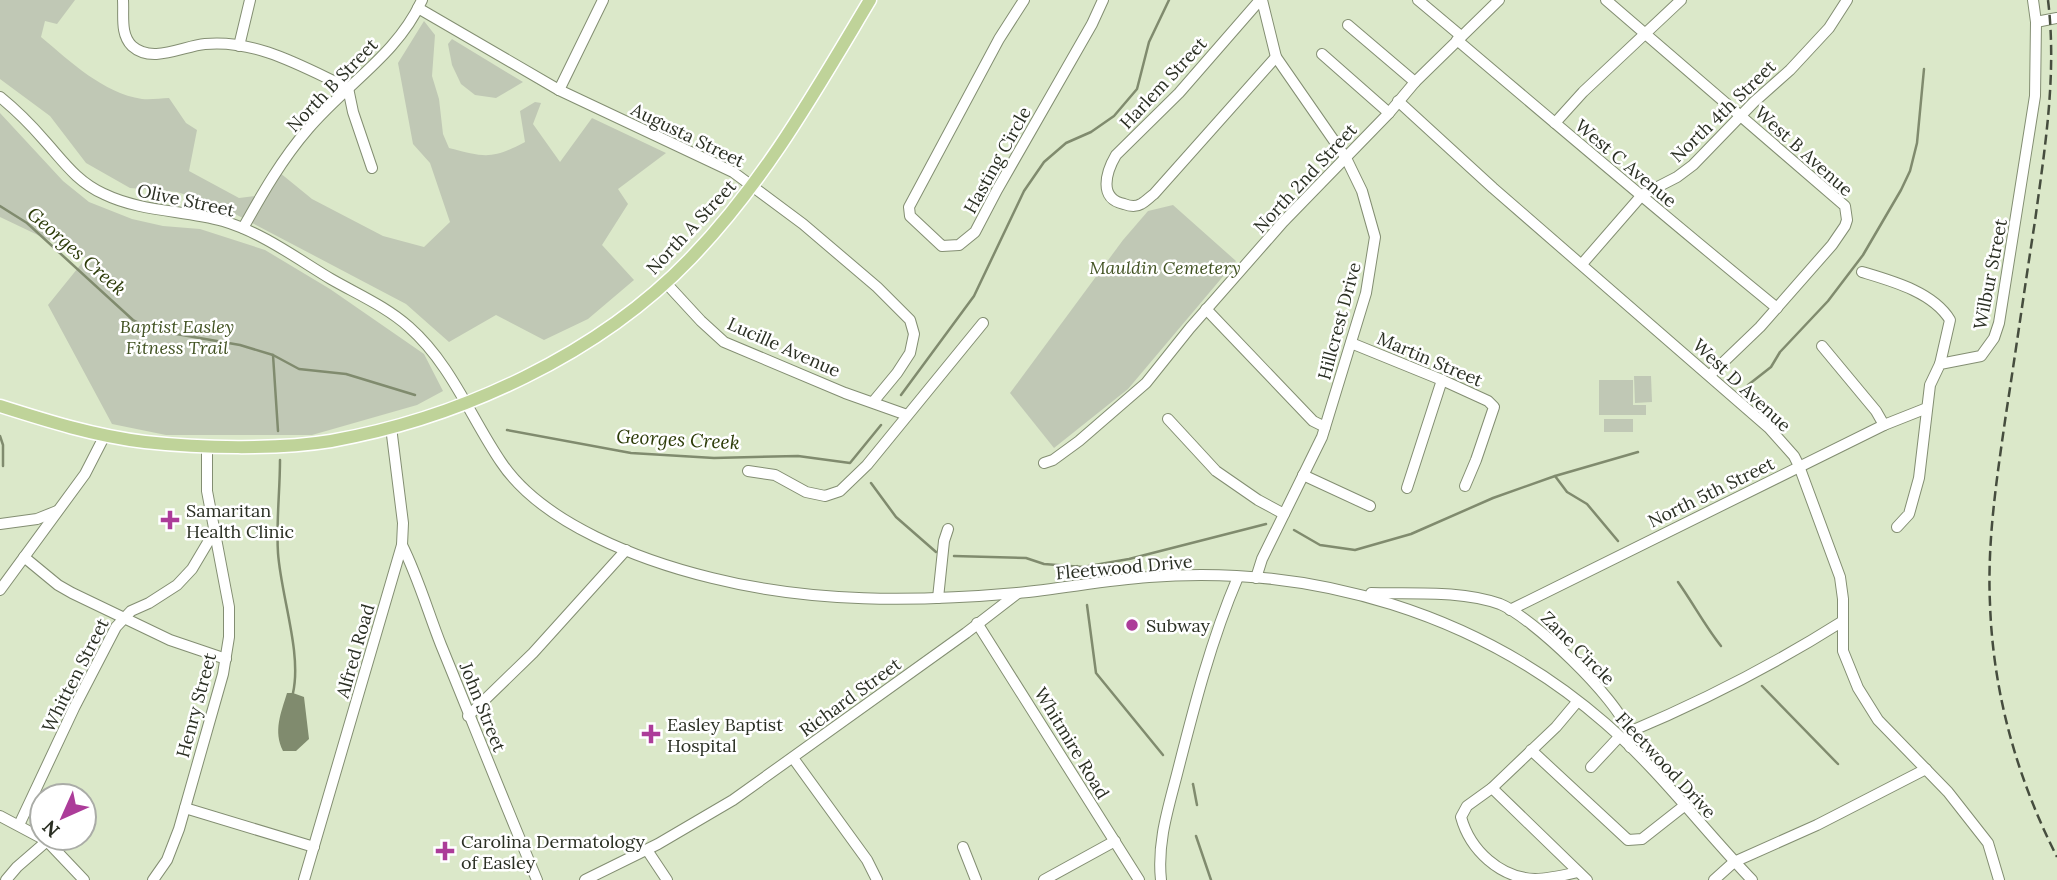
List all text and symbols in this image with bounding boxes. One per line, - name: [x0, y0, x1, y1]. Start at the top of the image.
- street label: Harlem Street: [1115, 32, 1211, 134]
- street label: North B Street: [282, 33, 382, 137]
- street label: North 4th Street: [1665, 55, 1781, 167]
- street label: Augusta Street: [627, 97, 748, 172]
- street label: West B Avenue: [1750, 101, 1858, 201]
- street label: Hasting Circle: [958, 102, 1036, 217]
- street label: West C Avenue: [1571, 114, 1682, 212]
- street label: North 2nd Street: [1248, 118, 1362, 238]
- street label: North A Street: [641, 175, 741, 279]
- street label: Olive Street: [135, 178, 237, 222]
- water label: Georges Creek: [23, 201, 132, 301]
- street label: Wilbur Street: [1968, 217, 2012, 331]
- park label: Mauldin Cemetery: [1089, 256, 1241, 279]
- street label: Hillcrest Drive: [1312, 259, 1366, 382]
- street label: Lucille Avenue: [724, 312, 844, 382]
- park label: Baptist Easley Fitness Trail: [120, 315, 234, 359]
- street label: Martin Street: [1374, 326, 1486, 392]
- street label: West D Avenue: [1688, 334, 1796, 437]
- water label: Georges Creek: [616, 424, 740, 454]
- street label: North 5th Street: [1644, 451, 1778, 533]
- place label: Samaritan Health Clinic: [186, 499, 294, 543]
- marker: Samaritan Health Clinic: [160, 510, 180, 530]
- street label: Fleetwood Drive: [1055, 550, 1194, 584]
- street label: Alfred Road: [330, 601, 379, 702]
- street label: Zane Circle: [1536, 606, 1620, 690]
- street label: Whitten Street: [36, 614, 114, 736]
- place label: Subway: [1146, 614, 1211, 637]
- marker: Subway: [1124, 617, 1140, 633]
- street label: Henry Street: [171, 650, 221, 760]
- street label: Richard Street: [795, 652, 905, 742]
- street label: John Street: [454, 658, 511, 755]
- street label: Whitmire Road: [1030, 683, 1115, 803]
- street label: Fleetwood Drive: [1611, 707, 1721, 823]
- place label: Easley Baptist Hospital: [667, 713, 783, 757]
- marker: Easley Baptist Hospital: [641, 724, 661, 744]
- north arrow: [28, 782, 98, 852]
- text: N: [37, 815, 65, 843]
- place label: Carolina Dermatology of Easley: [461, 830, 645, 874]
- marker: Carolina Dermatology of Easley: [435, 841, 455, 861]

